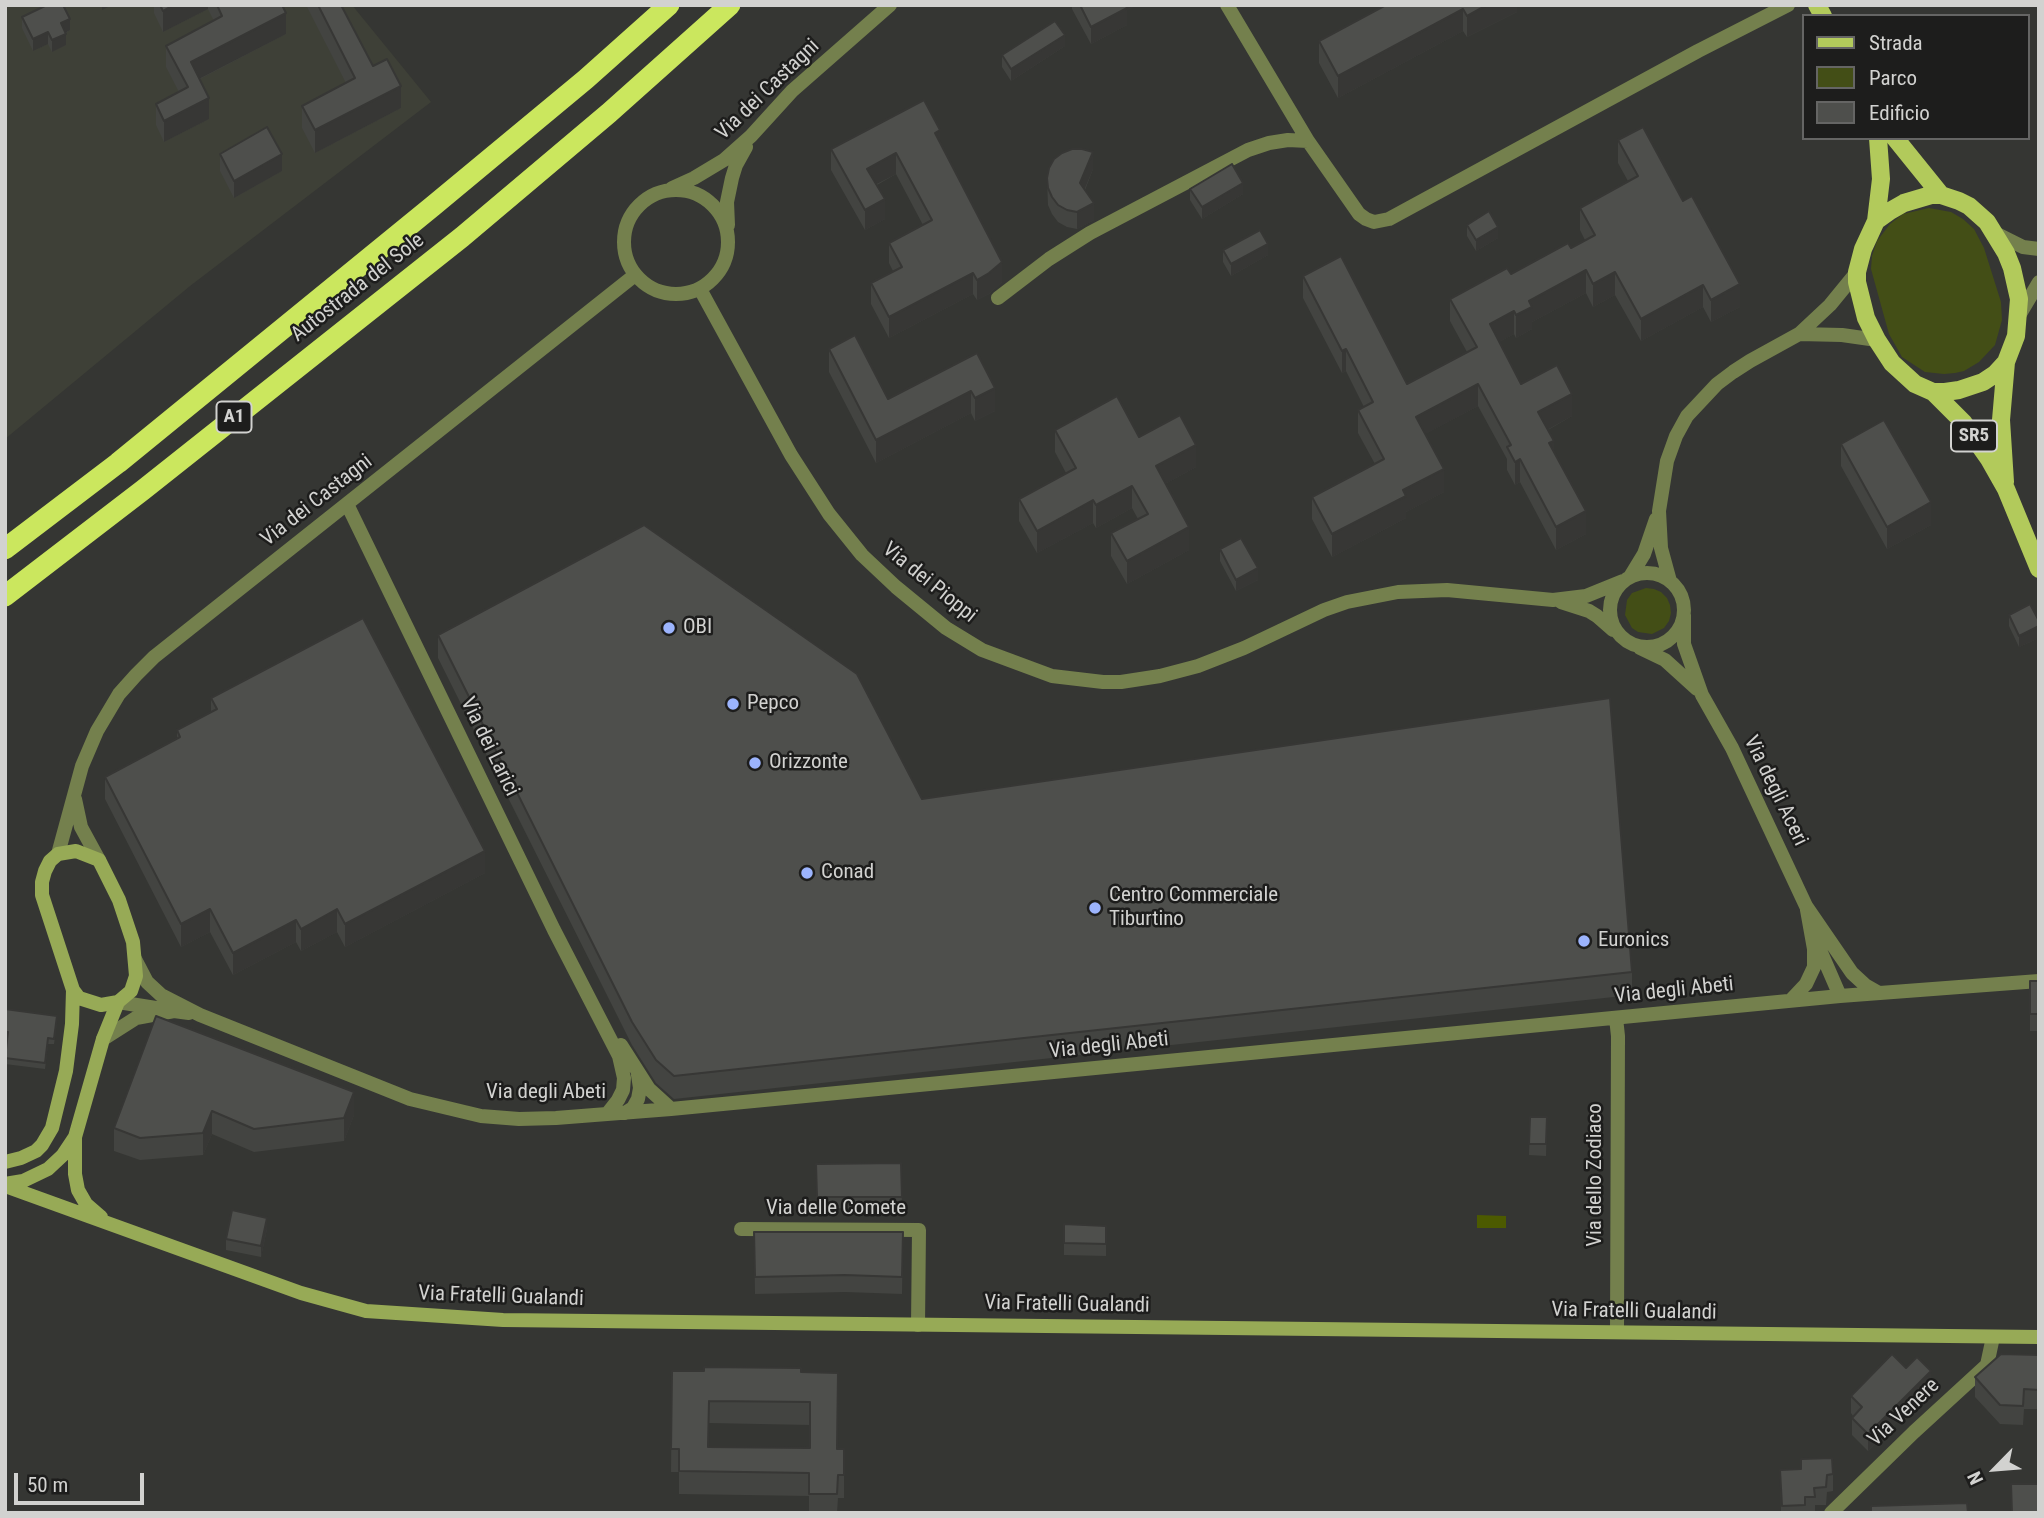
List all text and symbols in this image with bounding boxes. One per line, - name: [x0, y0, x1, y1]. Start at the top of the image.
- legend: [1802, 14, 2030, 140]
- text: Strada: [1869, 31, 1923, 55]
- street label: Via dei Castagni: [711, 34, 825, 146]
- text: Parco: [1869, 66, 1917, 90]
- text: Edificio: [1869, 101, 1930, 125]
- street label: Autostrada del Sole: [286, 228, 430, 348]
- road number: A1: [216, 402, 252, 432]
- road number: SR5: [1951, 420, 1997, 452]
- street label: Via dei Castagni: [256, 450, 378, 552]
- street label: Via dei Pioppi: [877, 537, 981, 629]
- place label: OBI: [683, 615, 712, 641]
- marker: OBI: [661, 620, 677, 636]
- place label: Pepco: [747, 691, 799, 717]
- street label: Via dei Larici: [454, 693, 524, 801]
- marker: Pepco: [725, 696, 741, 712]
- street label: Via degli Aceri: [1738, 732, 1812, 850]
- place label: Orizzonte: [769, 750, 848, 776]
- marker: Orizzonte: [747, 755, 763, 771]
- place label: Conad: [821, 860, 874, 886]
- marker: Conad: [799, 865, 815, 881]
- place label: Centro Commerciale Tiburtino: [1109, 883, 1278, 933]
- marker: Centro Commerciale Tiburtino: [1087, 900, 1103, 916]
- place label: Euronics: [1598, 928, 1669, 954]
- marker: Euronics: [1576, 933, 1592, 949]
- street label: Via degli Abeti: [1613, 972, 1735, 1010]
- street label: Via degli Abeti: [1048, 1027, 1170, 1065]
- street label: Via degli Abeti: [486, 1080, 606, 1106]
- street label: Via dello Zodiaco: [1583, 1103, 1609, 1247]
- street label: Via delle Comete: [766, 1196, 906, 1222]
- street label: Via Fratelli Gualandi: [418, 1282, 584, 1312]
- street label: Via Fratelli Gualandi: [984, 1291, 1150, 1319]
- street label: Via Fratelli Gualandi: [1551, 1298, 1717, 1326]
- street label: Via Venere: [1863, 1374, 1945, 1452]
- north arrow: [1960, 1434, 2030, 1504]
- scale bar: [18, 1458, 147, 1502]
- text: N: [1963, 1468, 1988, 1488]
- text: 50 m: [27, 1473, 68, 1497]

